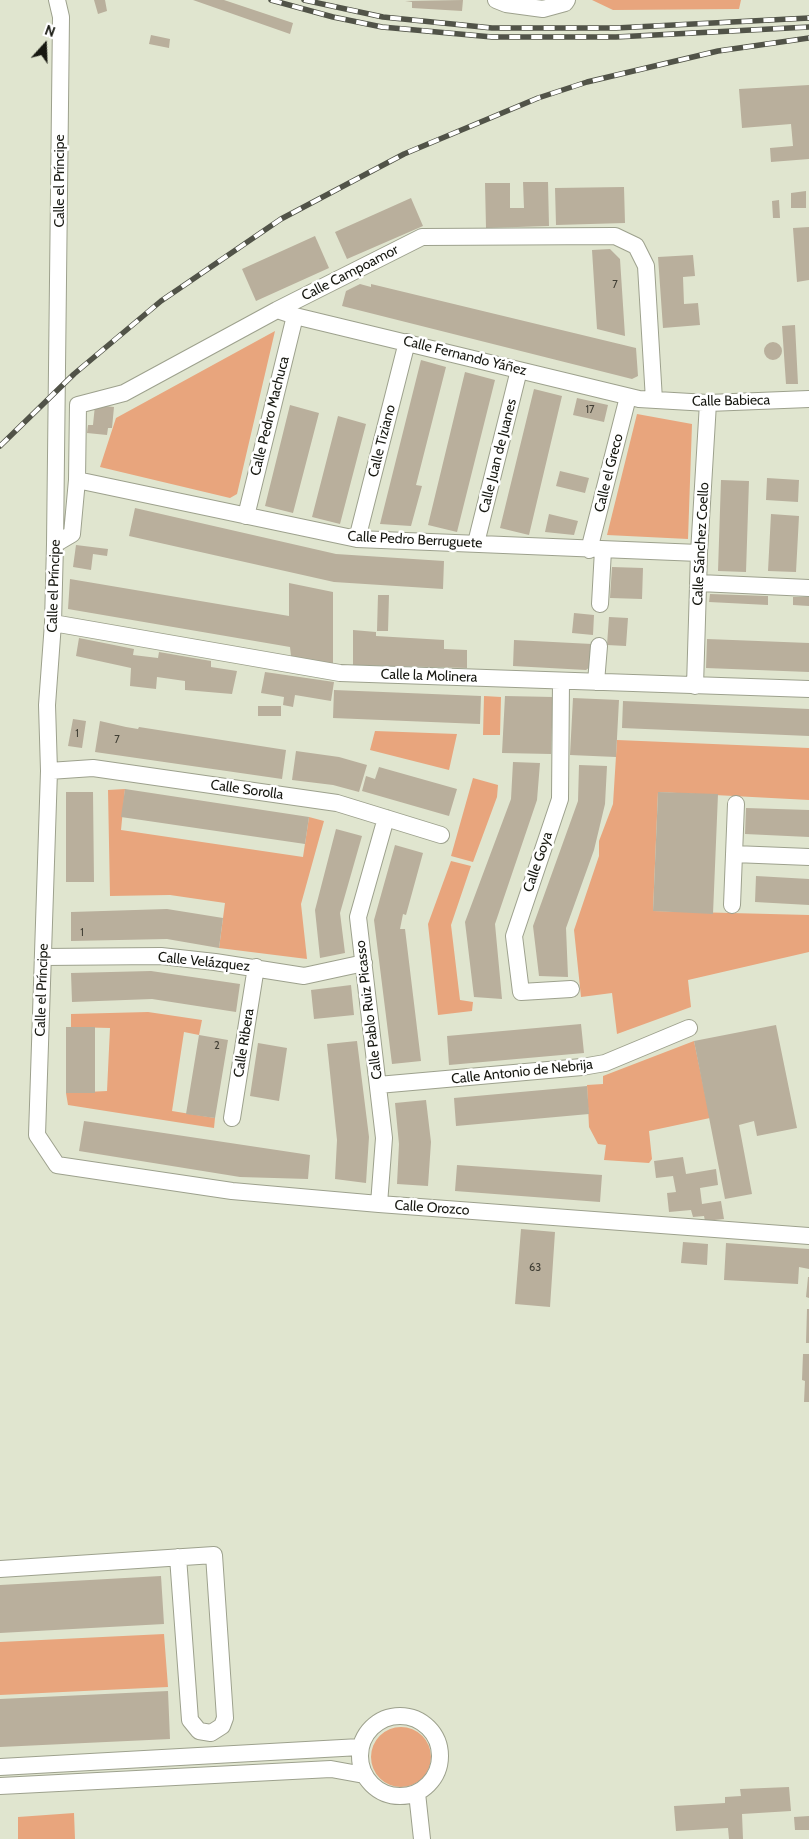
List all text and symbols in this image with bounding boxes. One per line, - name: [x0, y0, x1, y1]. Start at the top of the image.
- north arrow: [20, 20, 70, 70]
- text: N: [42, 21, 58, 41]
- street label: Calle el Príncipe: [52, 134, 68, 228]
- street label: Calle Campoamor: [299, 241, 401, 305]
- house number: 7: [612, 278, 618, 292]
- street label: Calle Fernando Yáñez: [401, 333, 529, 379]
- street label: Calle Pedro Machuca: [247, 355, 293, 477]
- street label: Calle Babieca: [692, 392, 770, 410]
- street label: Calle Juan de Juanes: [476, 397, 520, 515]
- street label: Calle Tiziano: [365, 403, 399, 479]
- house number: 17: [585, 403, 595, 417]
- street label: Calle el Greco: [591, 432, 627, 514]
- street label: Calle Sánchez Coello: [689, 482, 713, 606]
- street label: Calle Pedro Berruguete: [347, 528, 483, 552]
- street label: Calle el Príncipe: [44, 539, 64, 633]
- street label: Calle la Molinera: [380, 666, 478, 686]
- house number: 1: [75, 727, 79, 741]
- house number: 7: [114, 733, 120, 747]
- street label: Calle Sorolla: [210, 777, 284, 803]
- street label: Calle Goya: [520, 830, 556, 894]
- house number: 1: [80, 926, 84, 940]
- street label: Calle Pablo Ruiz Picasso: [352, 939, 386, 1081]
- street label: Calle el Príncipe: [32, 943, 52, 1037]
- street label: Calle Velázquez: [157, 949, 251, 975]
- street label: Calle Ribera: [230, 1007, 258, 1079]
- house number: 2: [214, 1039, 220, 1053]
- street label: Calle Antonio de Nebrija: [450, 1056, 594, 1088]
- street label: Calle Orozco: [394, 1197, 470, 1219]
- house number: 63: [529, 1261, 541, 1275]

